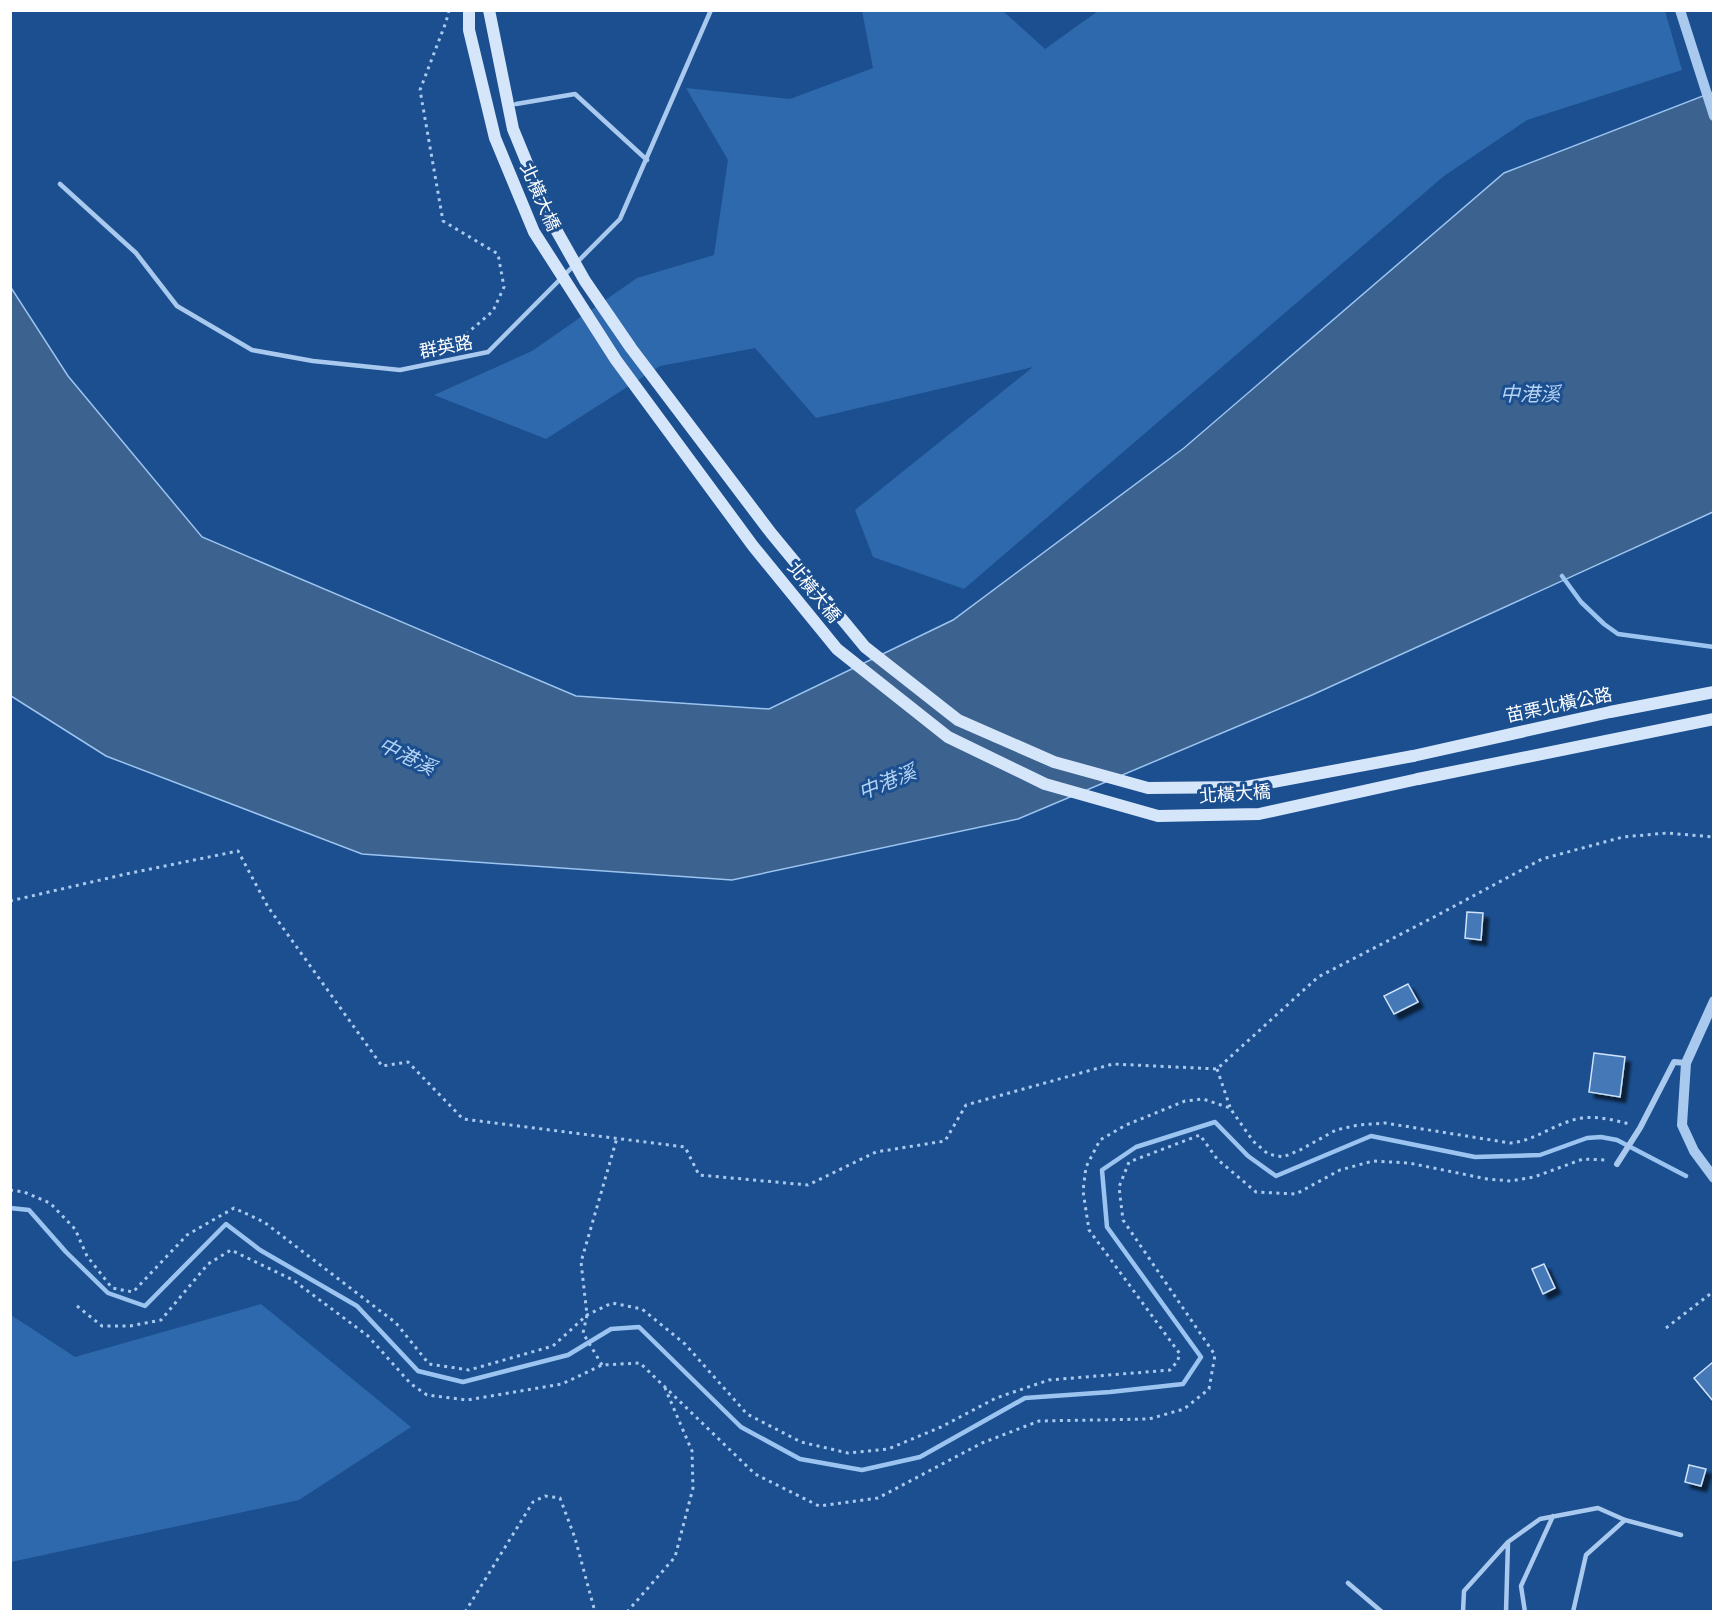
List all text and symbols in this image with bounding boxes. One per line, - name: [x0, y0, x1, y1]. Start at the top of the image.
- street label: 北橫大橋: [515, 159, 566, 234]
- street label: 群英路: [417, 330, 475, 363]
- water label: 中港溪: [1500, 381, 1563, 406]
- street label: 北橫大橋: [783, 556, 846, 627]
- street label: 苗栗北橫公路: [1504, 682, 1614, 727]
- water label: 中港溪: [375, 731, 442, 781]
- water label: 中港溪: [854, 758, 922, 804]
- street label: 北橫大橋: [1198, 780, 1272, 807]

